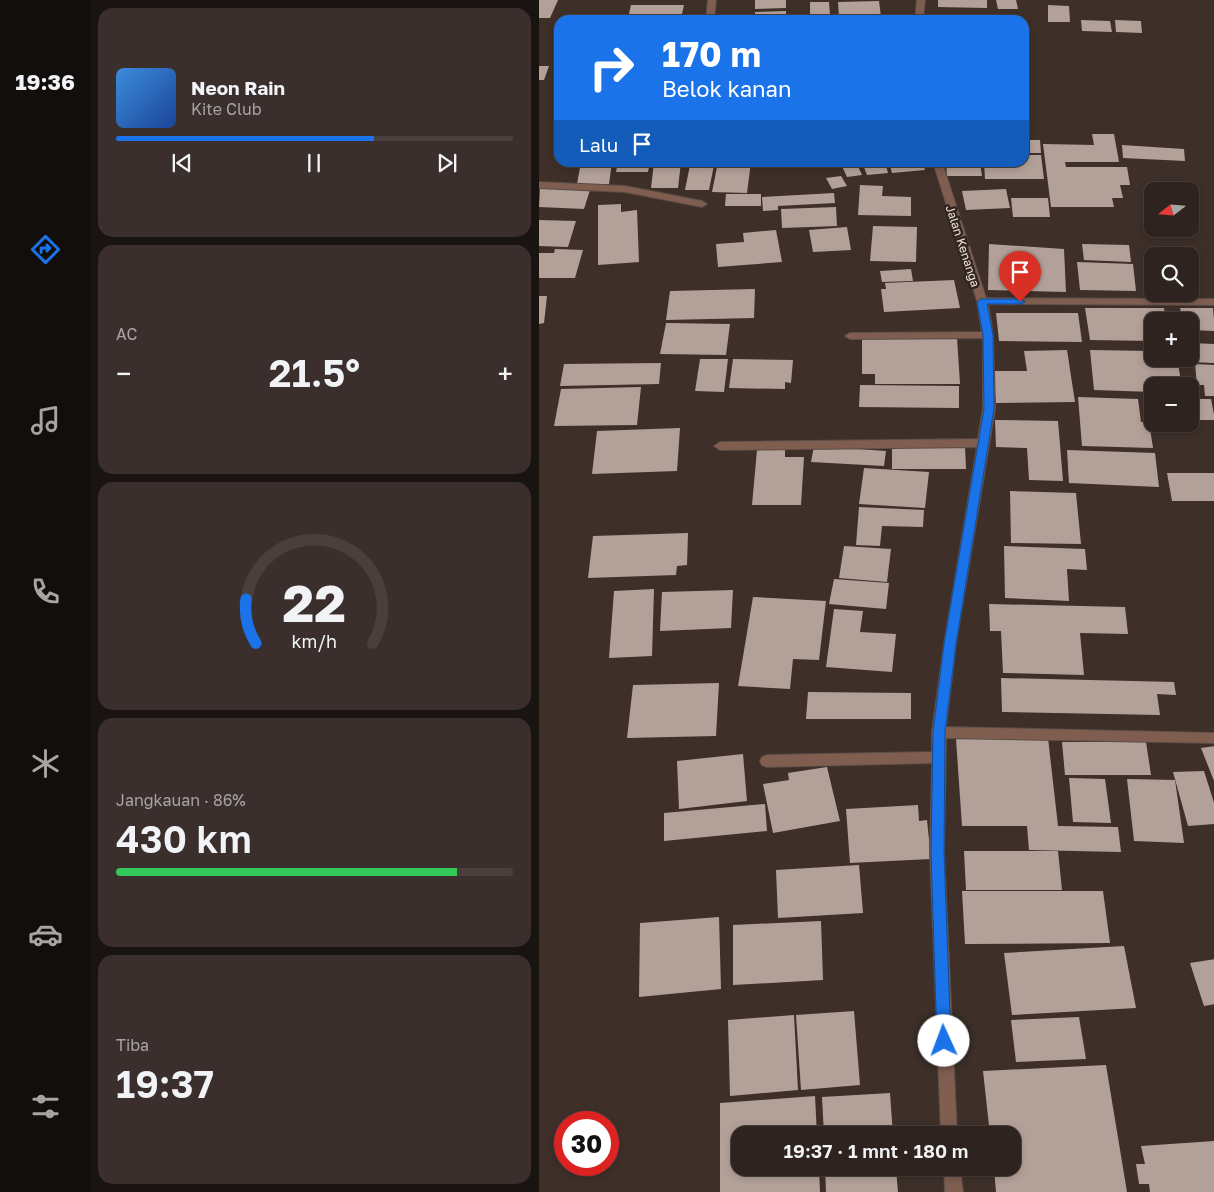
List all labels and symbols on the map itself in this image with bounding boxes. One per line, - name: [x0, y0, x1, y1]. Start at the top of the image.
- north arrow: [1144, 182, 1199, 238]
- street label: Jalan Kenanga: [943, 203, 983, 289]
- pin: [999, 251, 1041, 302]
- position arrow: [917, 1014, 969, 1066]
- speed limit sign: 30: [554, 1111, 619, 1176]

